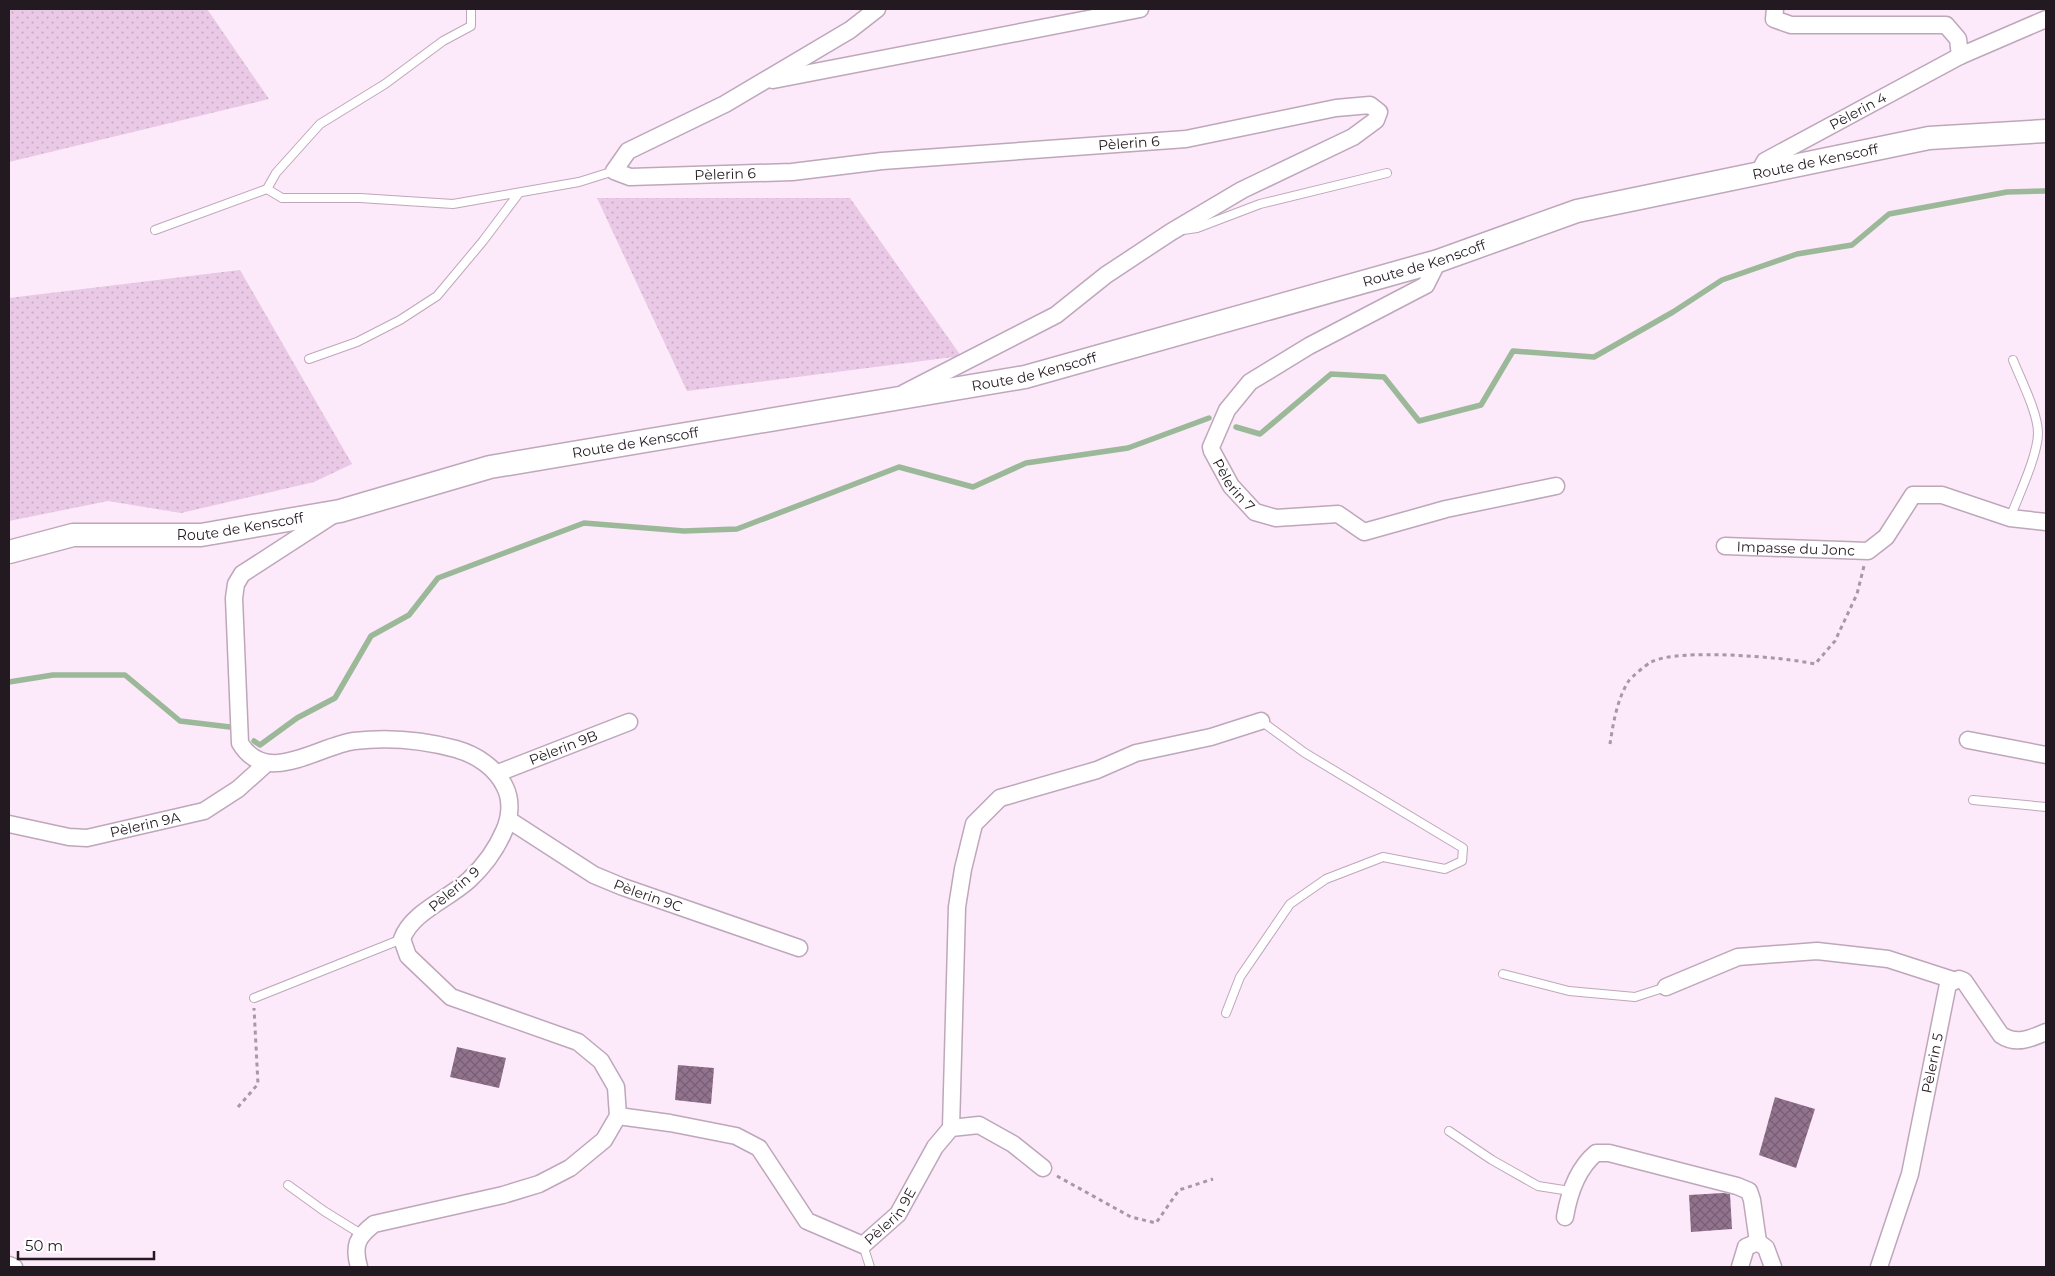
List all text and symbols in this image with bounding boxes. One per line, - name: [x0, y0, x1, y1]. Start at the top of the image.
- street label: Pèlerin 4: [1826, 88, 1890, 134]
- street label: Pèlerin 6: [1098, 132, 1161, 154]
- street label: Route de Kenscoff: [1751, 140, 1881, 183]
- street label: Pèlerin 6: [694, 164, 757, 184]
- street label: Route de Kenscoff: [1360, 235, 1489, 291]
- street label: Route de Kenscoff: [970, 348, 1100, 395]
- street label: Route de Kenscoff: [571, 423, 701, 462]
- street label: Pèlerin 7: [1209, 455, 1259, 515]
- street label: Route de Kenscoff: [177, 508, 306, 544]
- street label: Impasse du Jonc: [1736, 537, 1856, 560]
- street label: Pèlerin 9B: [526, 726, 600, 769]
- street label: Pèlerin 9A: [108, 808, 183, 841]
- street label: Pèlerin 9: [425, 862, 483, 916]
- street label: Pèlerin 9C: [611, 875, 685, 916]
- street label: Pèlerin 5: [1917, 1032, 1947, 1095]
- street label: Pèlerin 9E: [860, 1184, 920, 1249]
- scale bar: [18, 1228, 154, 1260]
- text: 50 m: [25, 1236, 63, 1255]

